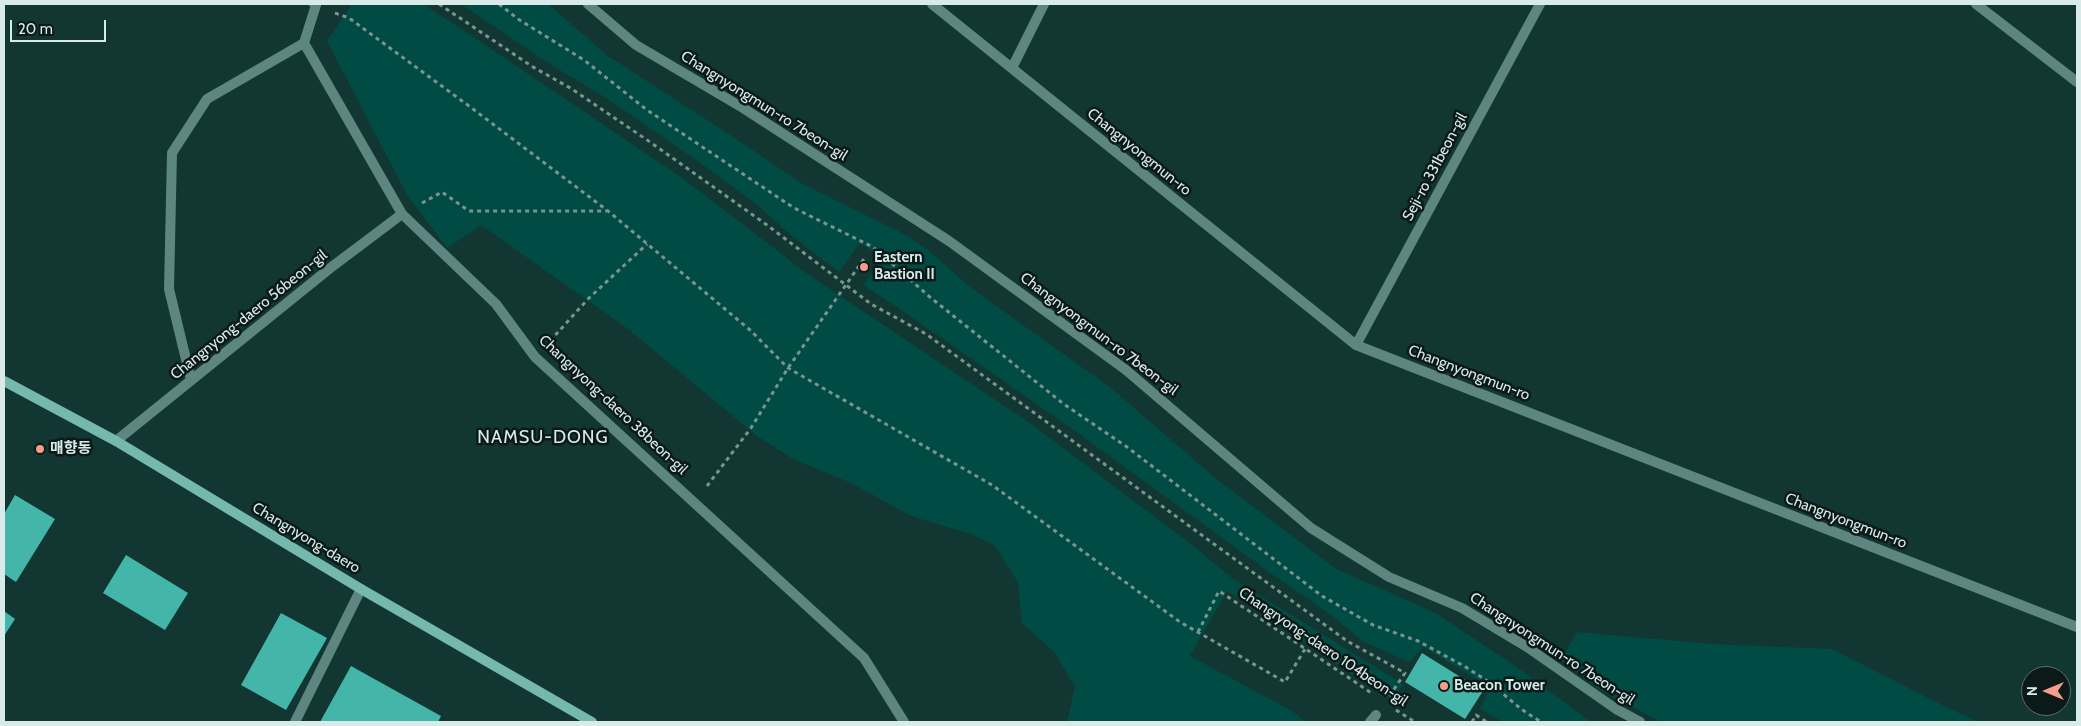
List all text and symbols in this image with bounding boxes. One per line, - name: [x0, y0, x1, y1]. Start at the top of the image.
- scale bar: [12, 10, 109, 42]
- text: 20 m: [18, 20, 53, 38]
- street label: Changnyongmun-ro 7beon-gil: [677, 47, 851, 165]
- street label: Changnyongmun-ro: [1083, 105, 1195, 199]
- street label: Seji-ro 331beon-gil: [1399, 110, 1471, 224]
- street label: Changnyong-daero 56beon-gil: [167, 246, 331, 384]
- place label: Eastern Bastion II: [874, 249, 935, 284]
- marker: Eastern Bastion II: [858, 261, 870, 273]
- street label: Changnyongmun-ro 7beon-gil: [1016, 269, 1182, 399]
- street label: Changnyong-daero 38beon-gil: [535, 331, 691, 479]
- street label: Changnyongmun-ro: [1406, 342, 1532, 404]
- district label: NAMSU-DONG: [476, 427, 610, 449]
- place label: 매향동: [50, 440, 91, 458]
- marker: 매향동: [34, 443, 46, 455]
- street label: Changnyongmun-ro: [1783, 490, 1909, 552]
- street label: Changnyong-daero: [249, 499, 363, 577]
- street label: Changryong-daero 104beon-gil: [1235, 584, 1411, 710]
- street label: Changnyongmun-ro 7beon-gil: [1466, 589, 1638, 709]
- north arrow: [2021, 666, 2071, 716]
- place label: Beacon Tower: [1454, 677, 1545, 695]
- marker: Beacon Tower: [1438, 680, 1450, 692]
- text: N: [2023, 686, 2041, 696]

